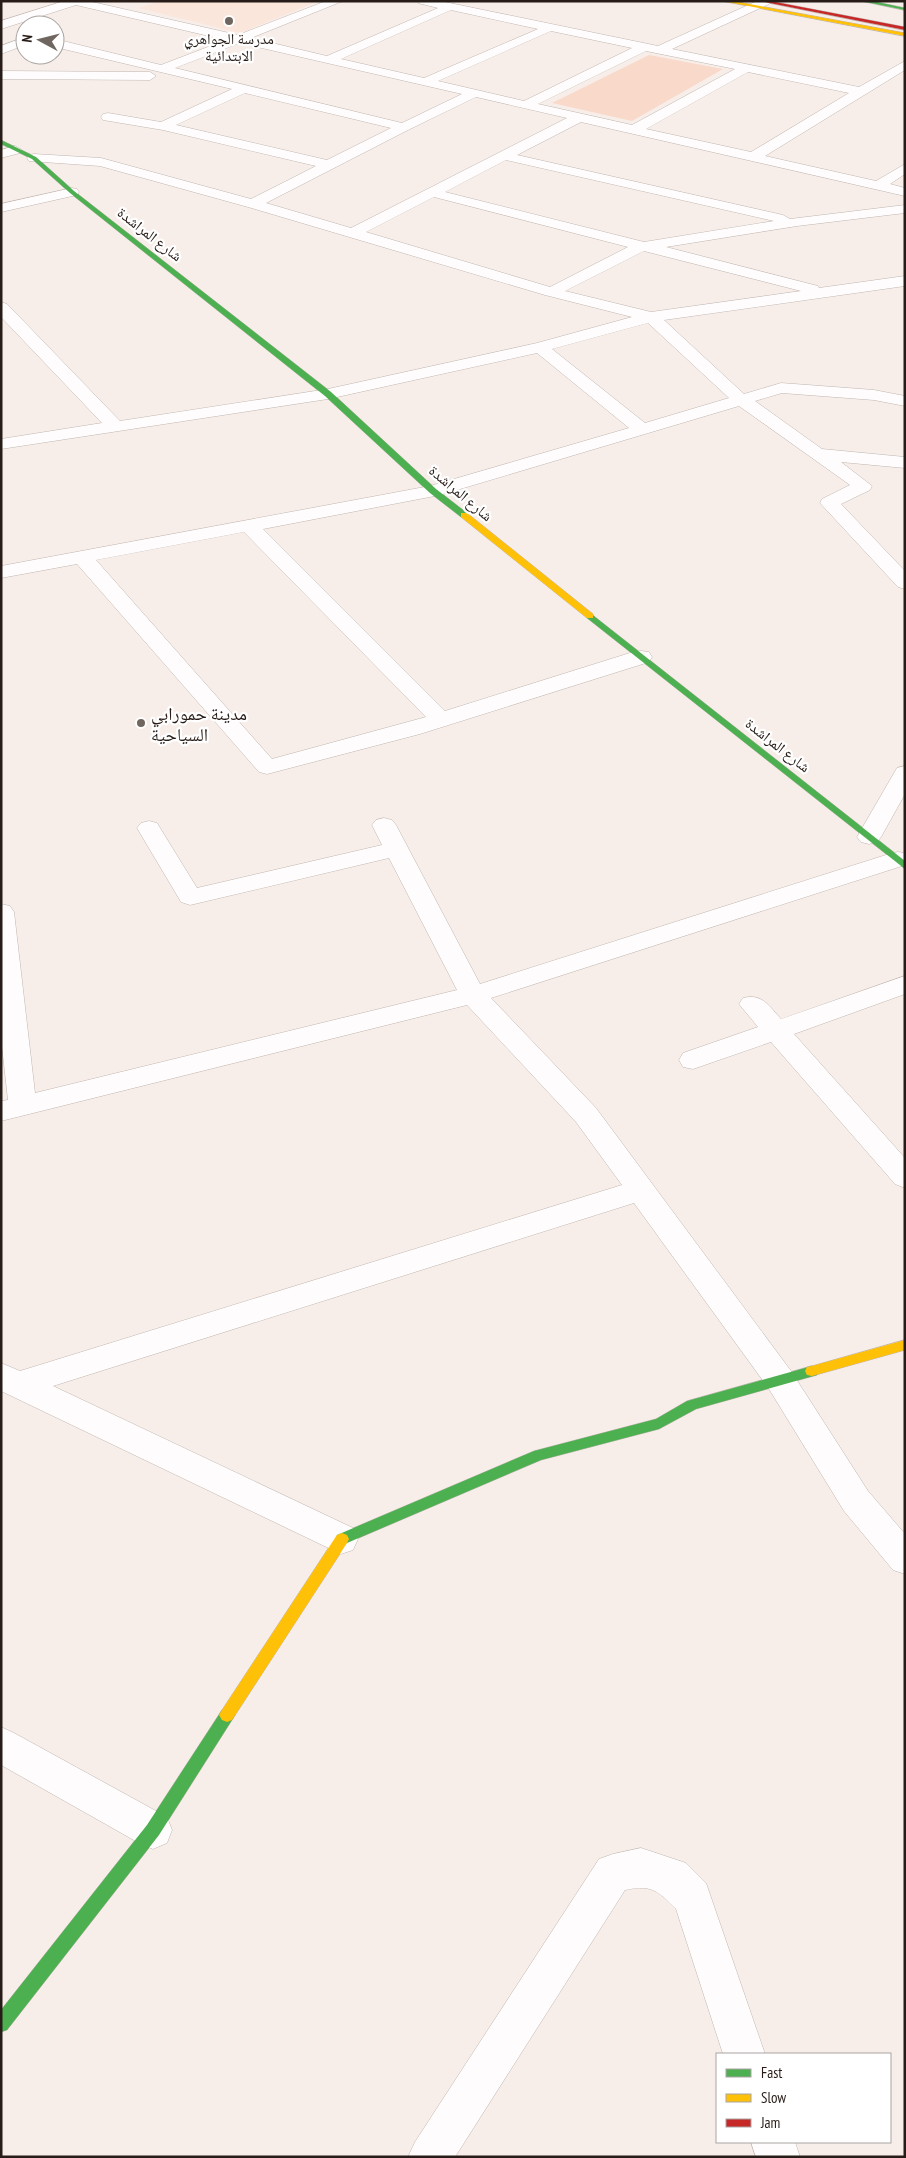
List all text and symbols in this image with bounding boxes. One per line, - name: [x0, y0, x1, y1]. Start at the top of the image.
- north arrow: [15, 15, 65, 65]
- marker: مدرسة الجواهري الابتدائية: [223, 15, 235, 27]
- place label: مدرسة الجواهري الابتدائية: [184, 29, 274, 65]
- text: N: [18, 34, 36, 43]
- street label: شارع المراشدة: [113, 203, 186, 266]
- street label: شارع المراشدة: [425, 461, 497, 526]
- place label: مدينة حمورابي السياحية: [151, 702, 247, 746]
- street label: شارع المراشدة: [741, 714, 814, 777]
- marker: مدينة حمورابي السياحية: [135, 717, 147, 729]
- legend: [716, 2053, 891, 2143]
- text: Fast: [761, 2063, 782, 2082]
- text: Slow: [761, 2088, 786, 2107]
- text: Jam: [760, 2113, 780, 2132]

